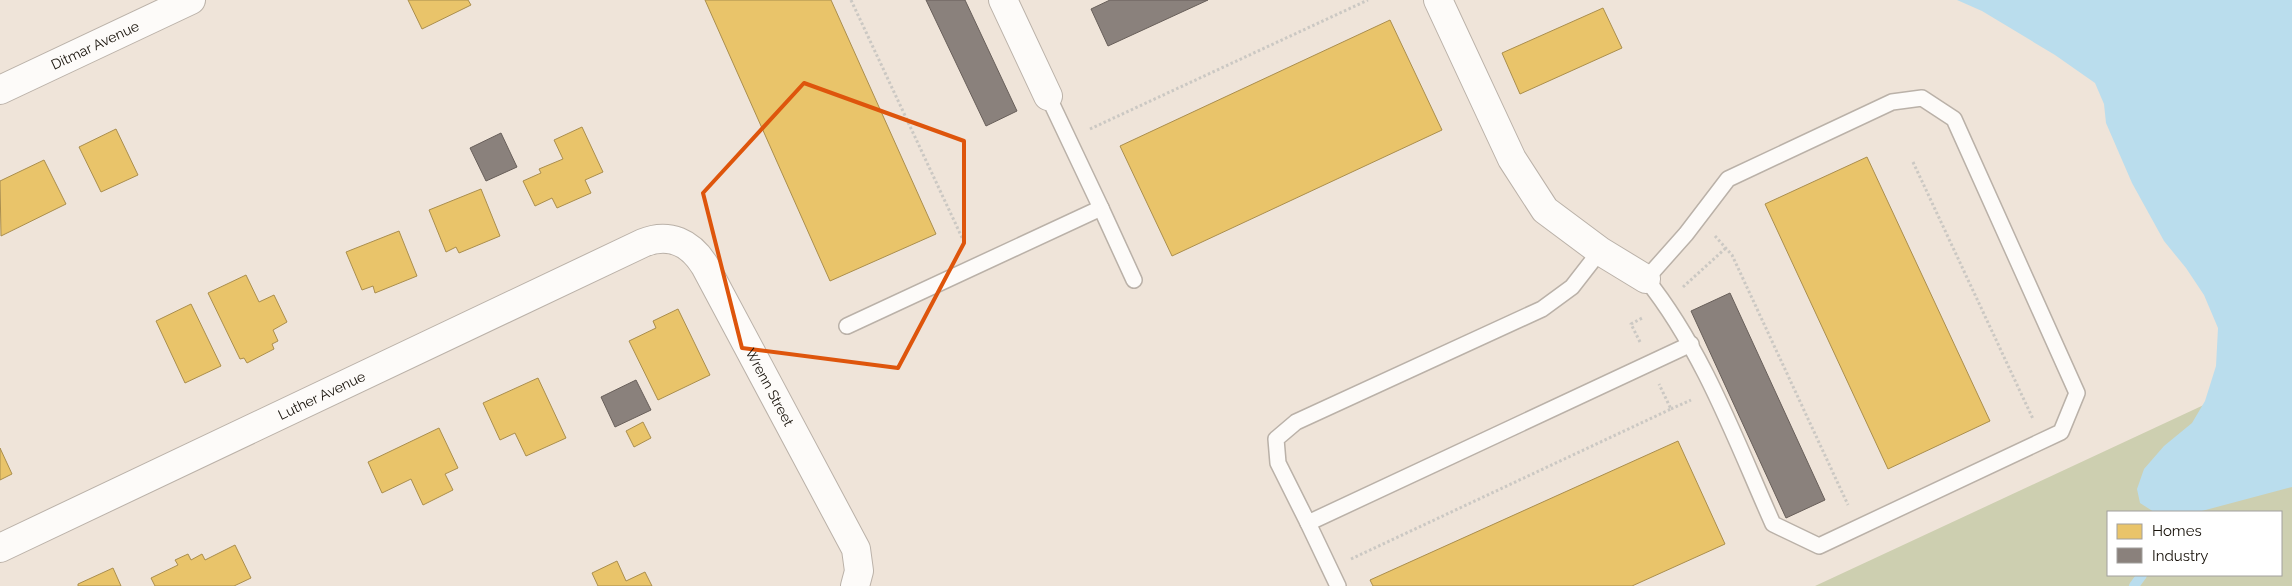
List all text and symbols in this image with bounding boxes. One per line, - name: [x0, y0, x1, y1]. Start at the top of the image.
- street label: Ditmar Avenue: [49, 18, 141, 73]
- street label: Wrenn Street: [742, 346, 797, 429]
- street label: Luther Avenue: [276, 368, 368, 423]
- legend: [2107, 511, 2282, 576]
- text: Homes: [2152, 522, 2202, 540]
- text: Industry: [2152, 547, 2208, 565]

